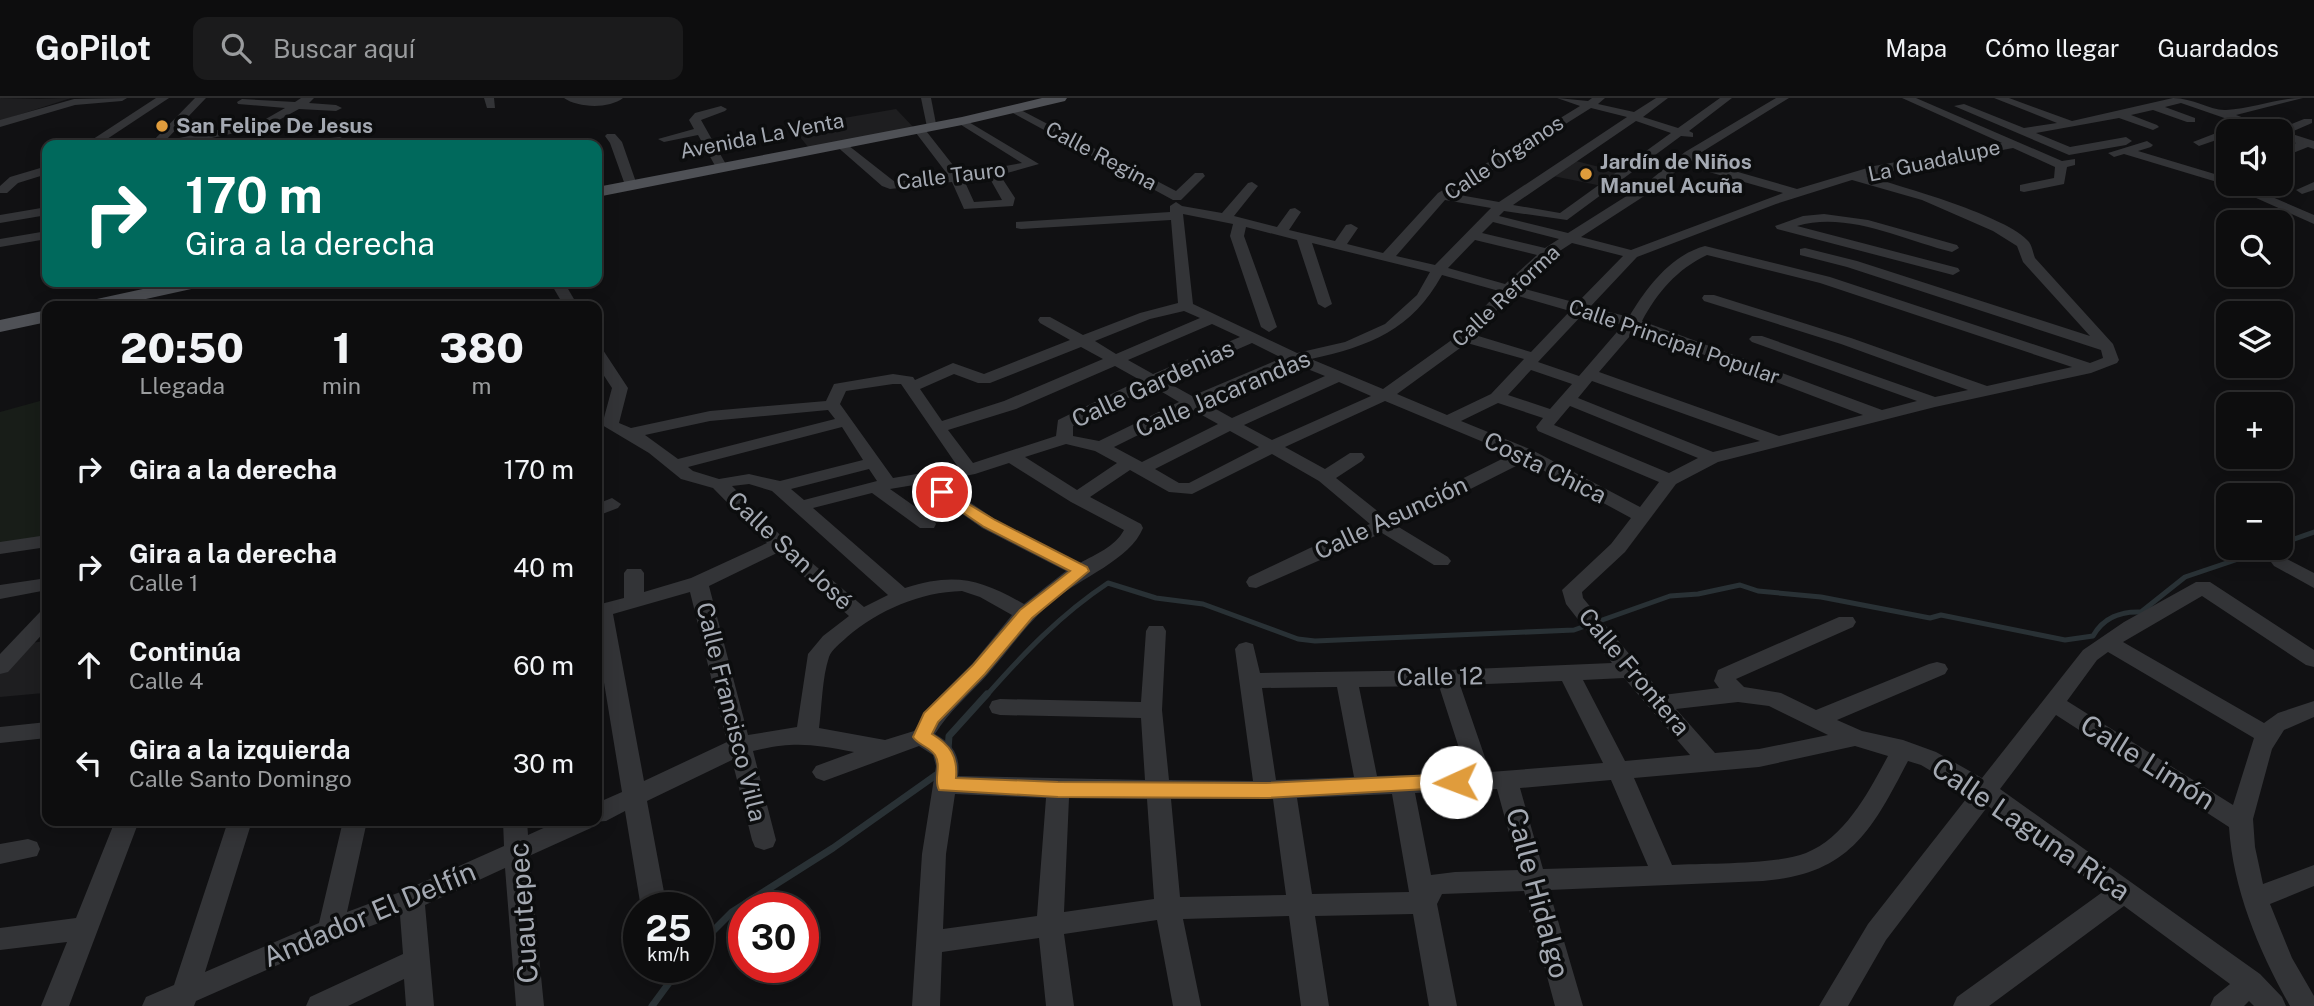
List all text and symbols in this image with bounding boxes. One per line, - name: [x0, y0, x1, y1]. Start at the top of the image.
- search box: [193, 17, 683, 80]
- text: GoPilot: [35, 29, 151, 67]
- icon: search: [217, 29, 255, 67]
- text: Buscar aquí: [273, 33, 415, 64]
- text: Mapa: [1885, 34, 1947, 62]
- text: Cómo llegar: [1985, 34, 2119, 62]
- text: Guardados: [2157, 34, 2279, 62]
- street label: Avenida La Venta: [678, 107, 846, 164]
- street label: Calle Órganos: [1440, 110, 1568, 205]
- place label: San Felipe De Jesus: [176, 113, 373, 138]
- street label: Calle Regina: [1041, 116, 1161, 195]
- marker: San Felipe De Jesus: [154, 118, 170, 134]
- map controls: [2216, 119, 2293, 560]
- button: sound: [2216, 119, 2293, 196]
- street label: La Guadalupe: [1865, 134, 2002, 187]
- place label: Jardín de Niños Manuel Acuña: [1600, 149, 1752, 198]
- street label: Calle Tauro: [895, 156, 1007, 195]
- text: 170 m: [185, 166, 323, 224]
- marker: Jardín de Niños Manuel Acuña: [1578, 166, 1594, 182]
- icon: right: [70, 168, 161, 259]
- button: search: [2216, 210, 2293, 287]
- text: Gira a la derecha: [185, 225, 435, 262]
- street label: Calle Reforma: [1447, 239, 1565, 352]
- street label: Calle Principal Popular: [1565, 294, 1783, 389]
- button: layers: [2216, 301, 2293, 378]
- text: 20:50: [120, 323, 244, 372]
- text: 1: [332, 323, 351, 372]
- text: 380: [439, 323, 524, 372]
- street label: Calle Gardenias: [1067, 333, 1238, 433]
- street label: Calle Jacarandas: [1131, 344, 1314, 442]
- text: Llegada: [139, 372, 225, 399]
- text: min: [322, 372, 361, 399]
- text: m: [472, 372, 491, 399]
- button: +: [2216, 392, 2293, 469]
- street label: Costa Chica: [1480, 425, 1611, 509]
- icon: right: [70, 450, 108, 488]
- text: Gira a la derecha: [129, 454, 337, 485]
- text: 170 m: [504, 454, 574, 485]
- pin: [912, 462, 972, 522]
- street label: Calle Asunción: [1310, 469, 1471, 565]
- icon: arrive: [923, 473, 961, 511]
- button: −: [2216, 483, 2293, 560]
- street label: Calle San José: [723, 485, 859, 615]
- text: Gira a la derecha: [129, 538, 337, 569]
- icon: right: [70, 548, 108, 586]
- text: 40 m: [513, 552, 574, 583]
- text: Calle 1: [129, 569, 198, 596]
- street label: Calle Francisco Villa: [691, 599, 773, 824]
- street label: Calle Frontera: [1573, 602, 1696, 741]
- text: Continúa: [129, 636, 241, 667]
- icon: ahead: [70, 646, 108, 684]
- text: 60 m: [513, 650, 574, 681]
- street label: Calle 12: [1396, 661, 1484, 691]
- text: Calle 4: [129, 667, 203, 694]
- street label: Calle Limón: [2075, 707, 2222, 816]
- text: Gira a la izquierda: [129, 734, 351, 765]
- icon: left: [70, 744, 108, 782]
- position arrow: [1419, 745, 1493, 819]
- text: 30 m: [513, 748, 574, 779]
- street label: Calle Laguna Rica: [1926, 750, 2137, 907]
- text: Calle Santo Domingo: [129, 765, 352, 792]
- street label: Calle Hidalgo: [1500, 804, 1577, 982]
- street label: Cuautepec: [501, 841, 544, 985]
- street label: Andador El Delfín: [257, 854, 480, 973]
- speed limit sign: 30: [728, 892, 819, 983]
- text: 25: [646, 908, 691, 949]
- text: km/h: [647, 944, 690, 965]

